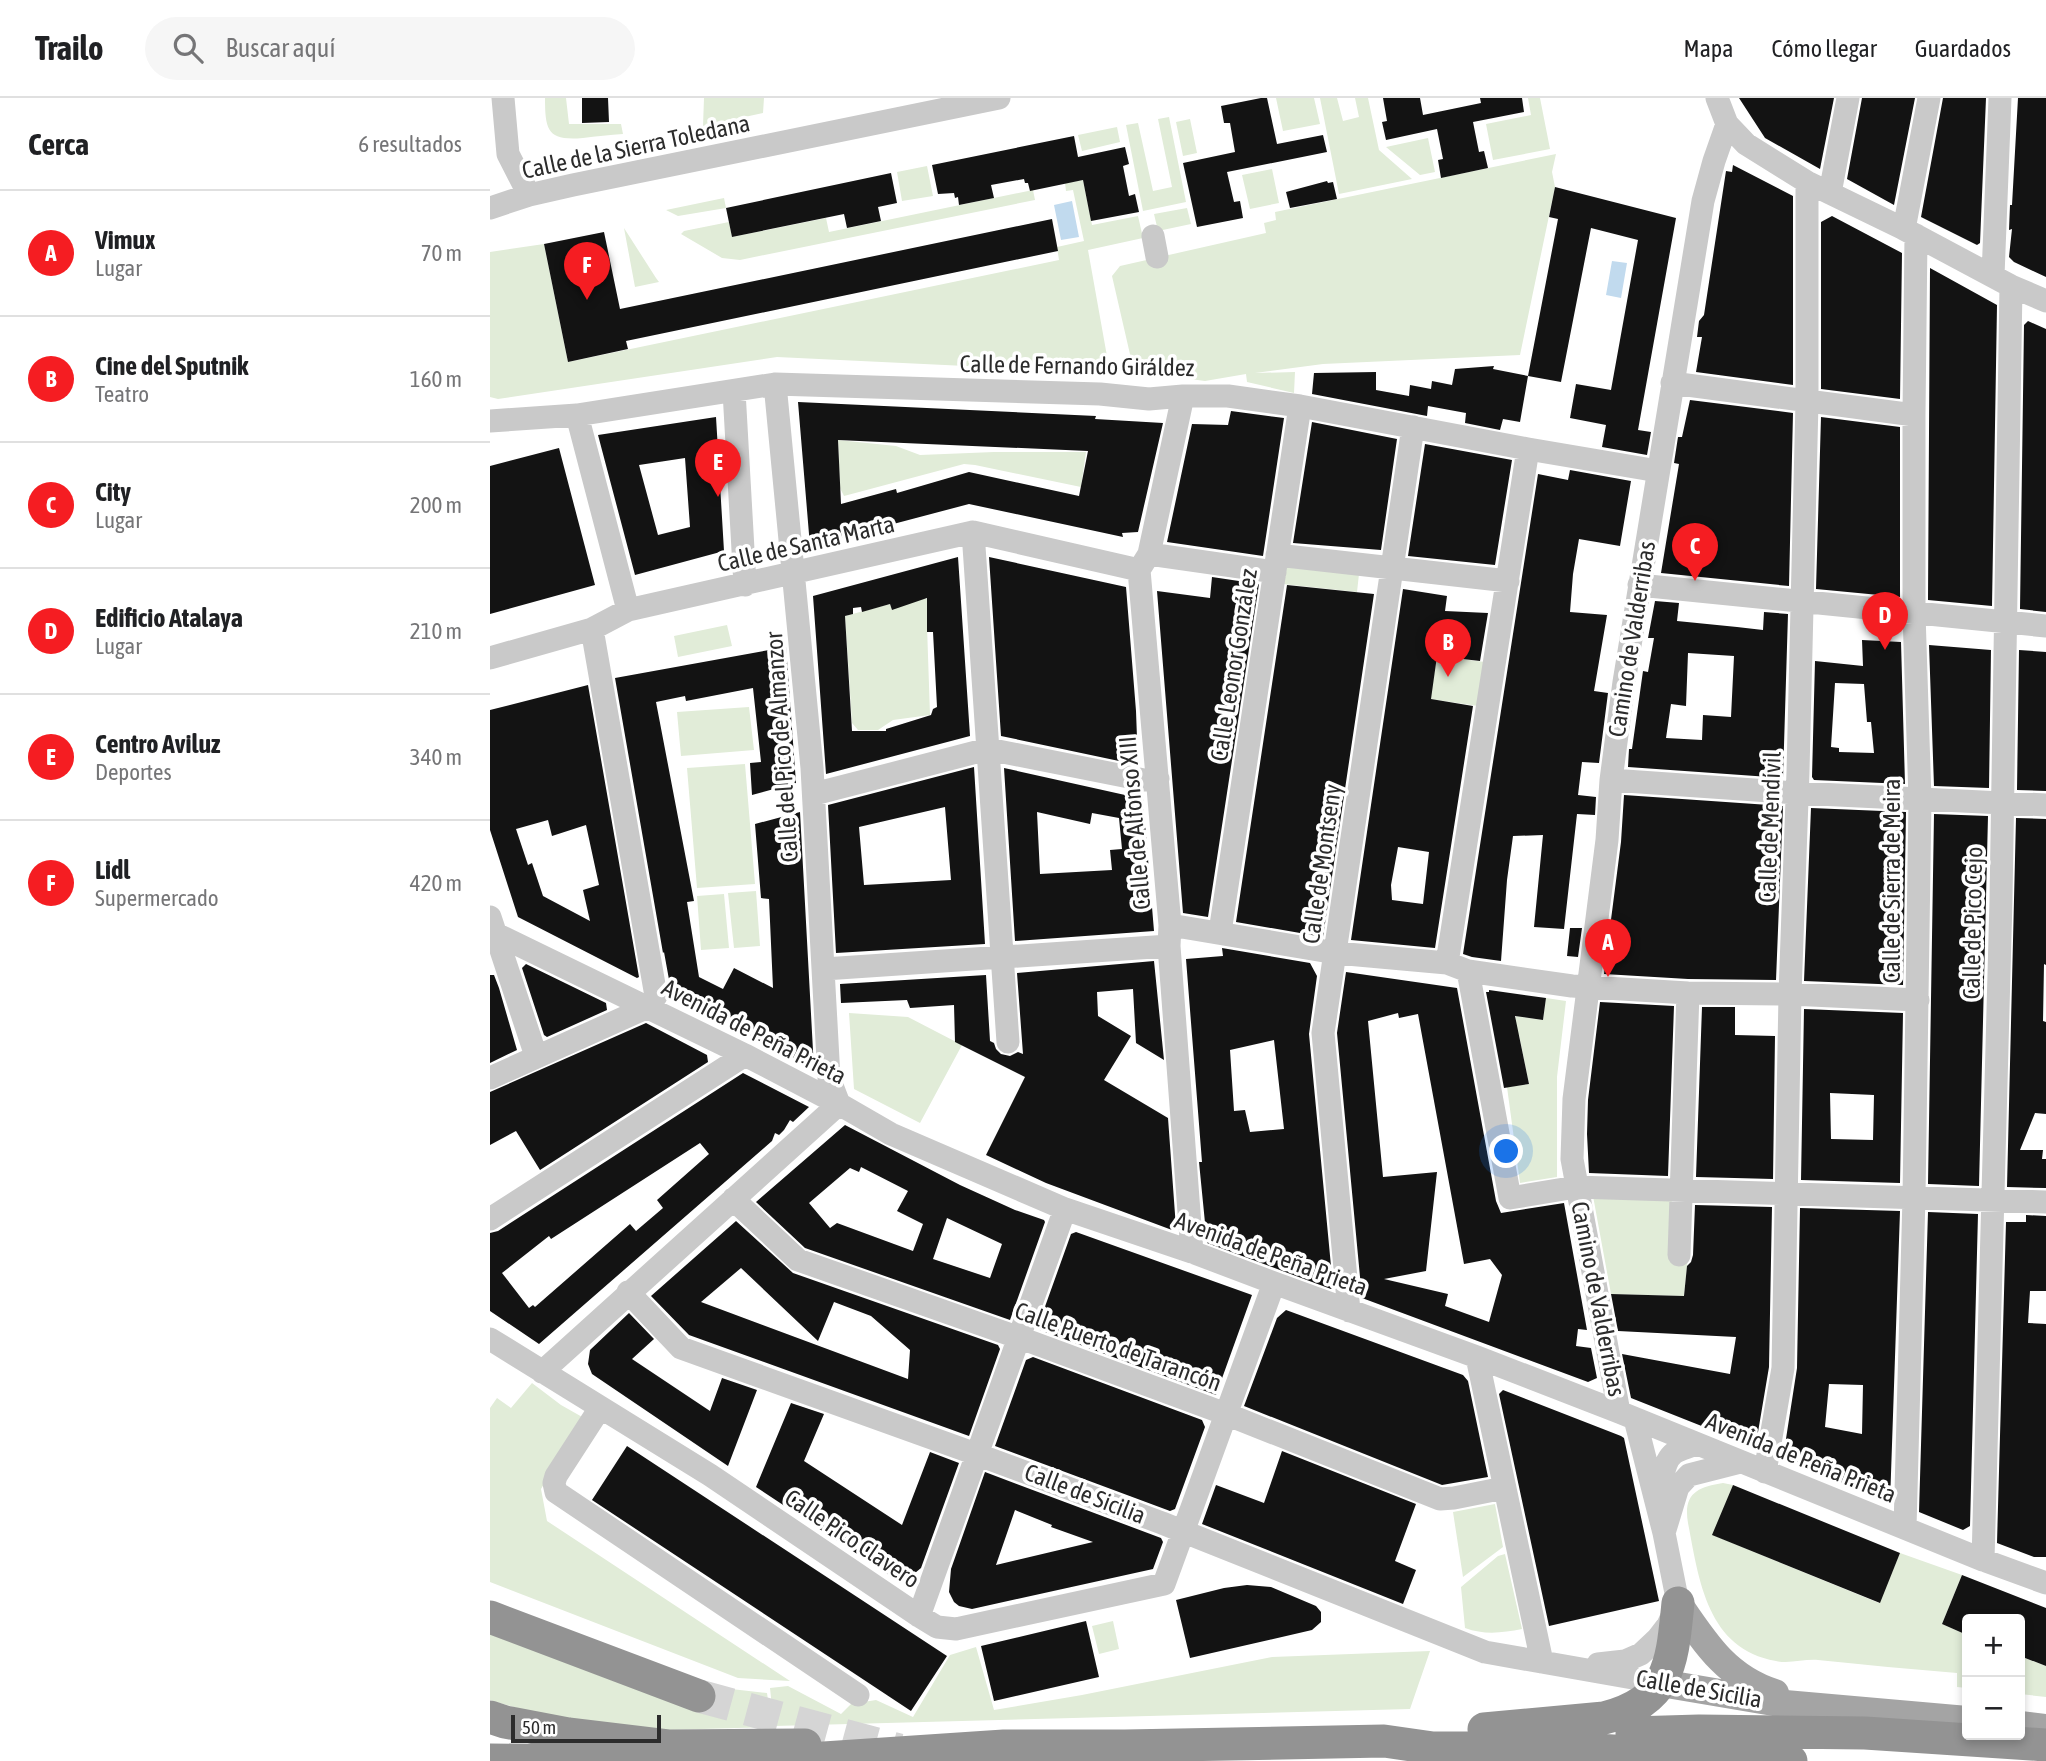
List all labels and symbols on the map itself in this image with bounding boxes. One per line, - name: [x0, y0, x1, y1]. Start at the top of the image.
- street label: Calle de la Sierra Toledana: [520, 109, 752, 184]
- pin: F: [564, 242, 610, 300]
- street label: Calle de Fernando Giráldez: [959, 350, 1195, 381]
- pin: E: [695, 439, 741, 497]
- street label: Calle de Santa Marta: [715, 510, 897, 577]
- pin: C: [1672, 523, 1718, 581]
- street label: Camino de Valderribas: [1603, 539, 1660, 739]
- street label: Calle Leonor González: [1205, 566, 1262, 763]
- pin: D: [1862, 592, 1908, 650]
- pin: B: [1425, 619, 1471, 677]
- street label: Calle del Pico de Almanzor: [760, 630, 803, 863]
- street label: Calle de Alfonso XIII: [1113, 735, 1156, 911]
- street label: Calle de Mendívil: [1753, 750, 1786, 903]
- street label: Calle de Sierra de Meira: [1878, 779, 1905, 983]
- street label: Calle de Montseny: [1297, 782, 1346, 946]
- street label: Calle de Pico Cejo: [1958, 846, 1987, 1000]
- pin: A: [1585, 919, 1631, 977]
- street label: Avenida de Peña Prieta: [658, 974, 851, 1090]
- your location: [1489, 1134, 1523, 1168]
- street label: Camino de Valderribas: [1566, 1199, 1631, 1399]
- street label: Avenida de Peña Prieta: [1171, 1206, 1371, 1301]
- street label: Calle Puerto de Tarancón: [1011, 1297, 1225, 1396]
- street label: Avenida de Peña Prieta: [1702, 1407, 1900, 1508]
- street label: Calle de Sicilia: [1021, 1458, 1149, 1529]
- street label: Calle Pico Clavero: [780, 1484, 925, 1593]
- street label: Calle de Sicilia: [1634, 1664, 1764, 1713]
- scale bar: [511, 1712, 662, 1744]

